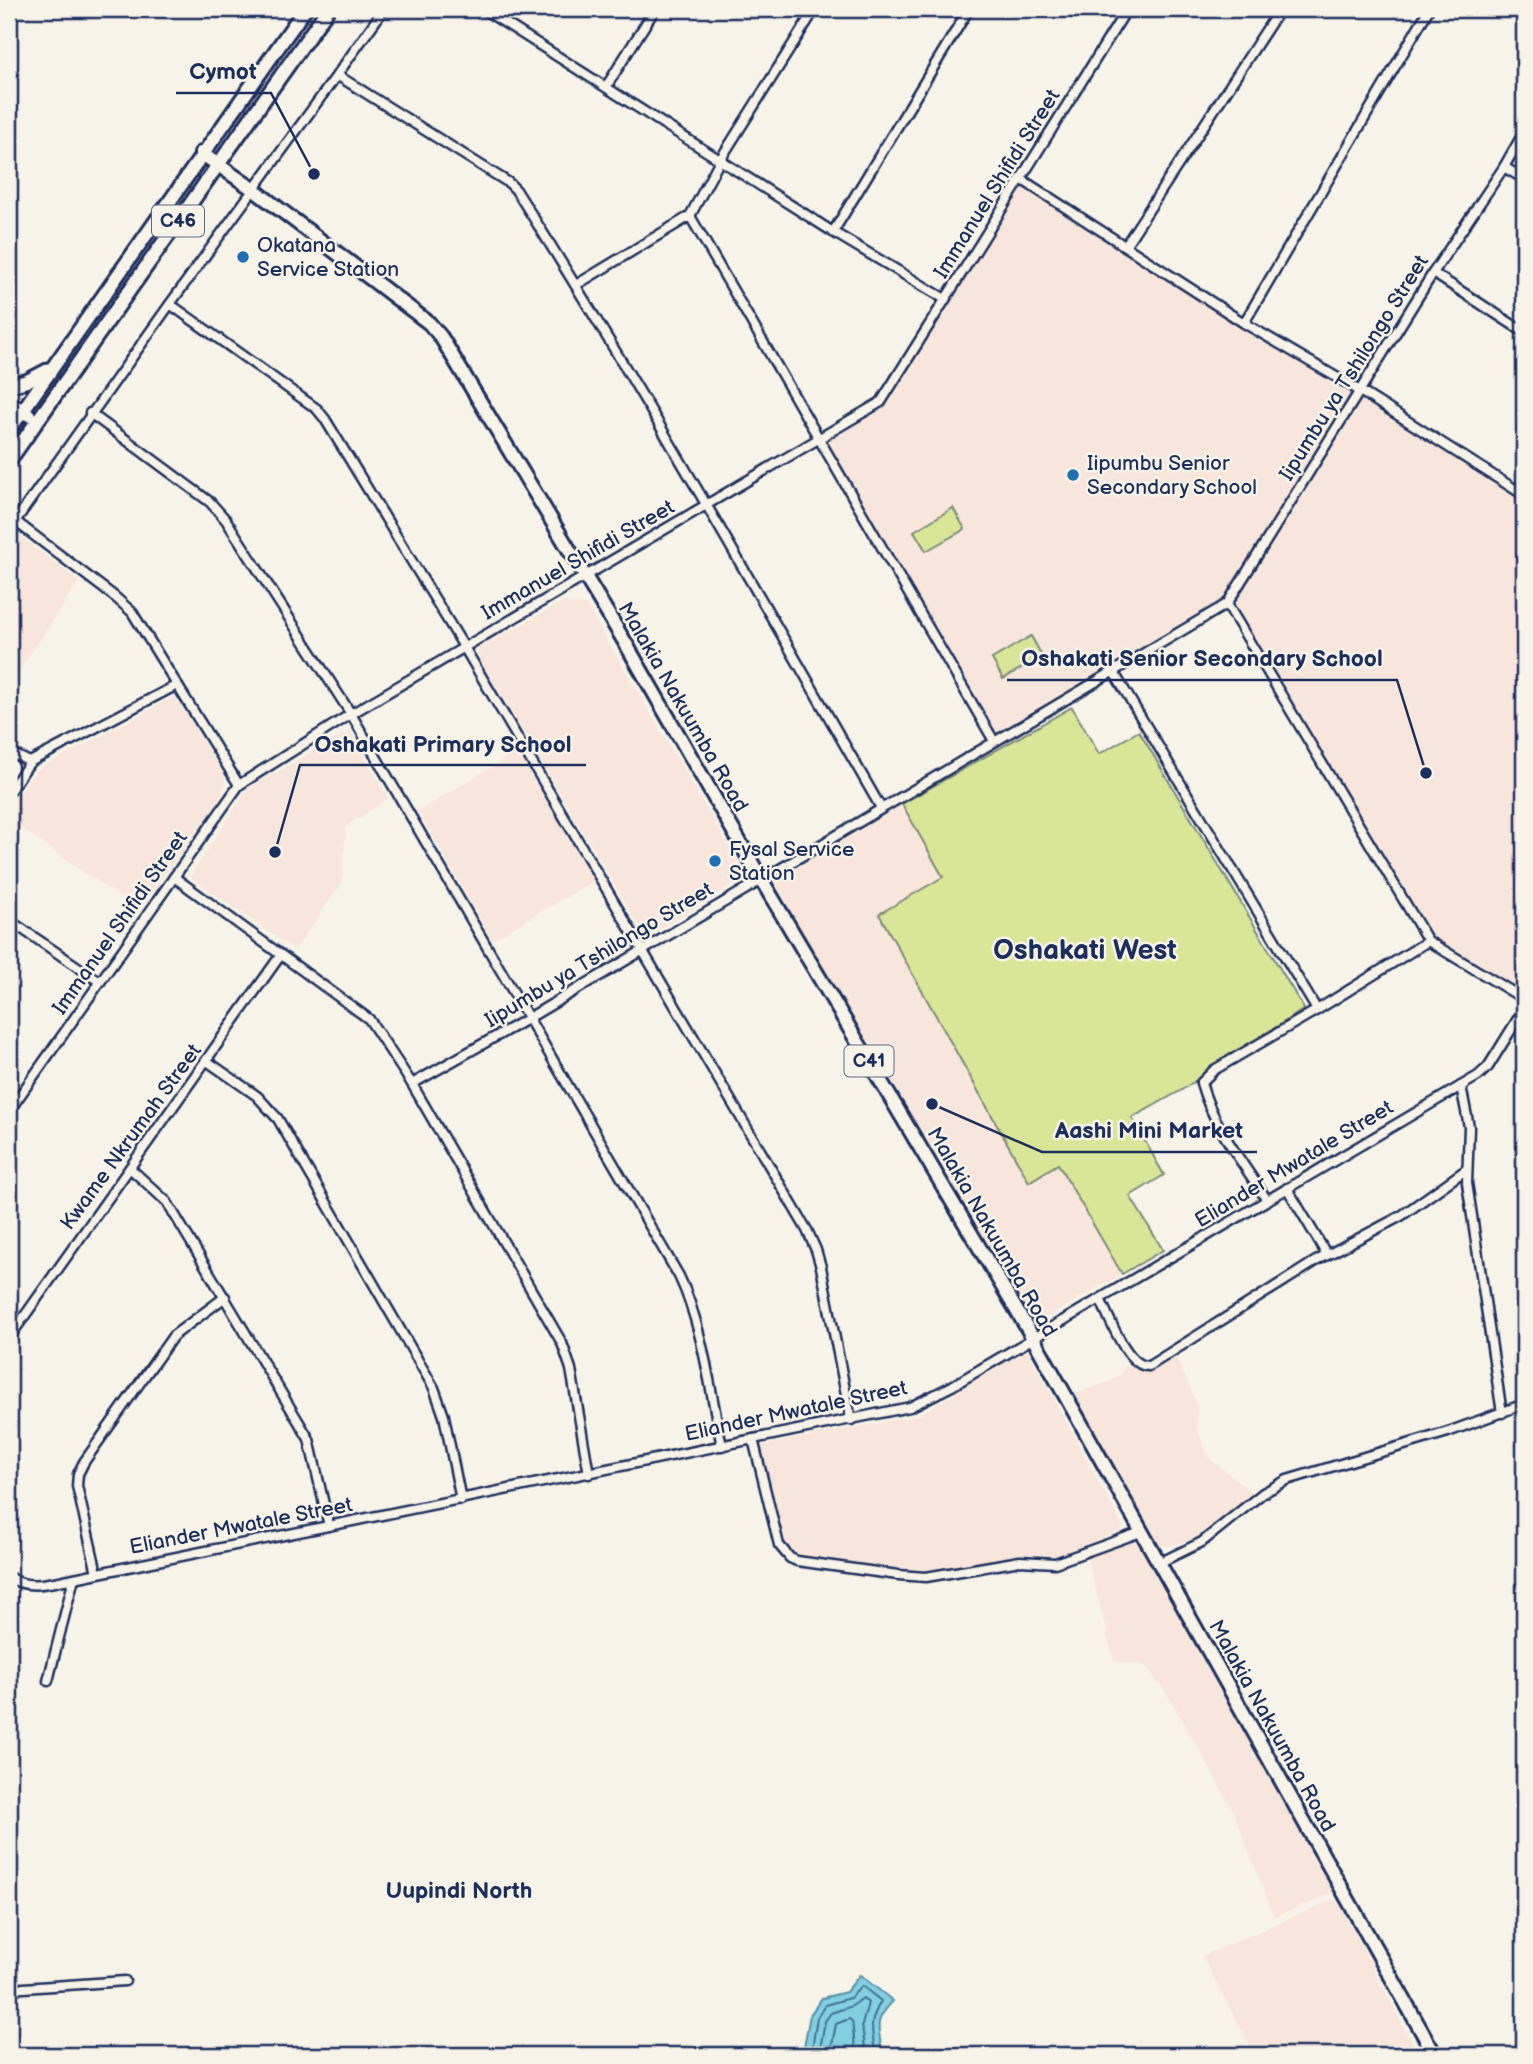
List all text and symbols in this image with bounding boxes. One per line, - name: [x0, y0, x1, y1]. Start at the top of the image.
- callout: Cymot: [176, 49, 271, 93]
- text: Cymot: [189, 58, 257, 86]
- street label: Immanuel Shifidi Street: [929, 84, 1066, 283]
- road number: C46: [152, 206, 204, 236]
- place label: Okatana Service Station: [257, 233, 399, 282]
- marker: Okatana Service Station: [235, 249, 251, 265]
- street label: Iipumbu ya Tshilongo Street: [1274, 250, 1434, 486]
- place label: Iipumbu Senior Secondary School: [1087, 451, 1257, 500]
- marker: Iipumbu Senior Secondary School: [1065, 467, 1081, 483]
- street label: Immanuel Shifidi Street: [477, 494, 679, 625]
- street label: Malakia Nakuumba Road: [613, 598, 753, 816]
- callout: Oshakati Senior Secondary School: [1007, 636, 1397, 680]
- text: Oshakati Senior Secondary School: [1021, 645, 1383, 673]
- callout: Oshakati Primary School: [300, 721, 586, 765]
- text: Oshakati Primary School: [314, 731, 572, 759]
- street label: Immanuel Shifidi Street: [47, 826, 193, 1020]
- place label: Fysal Service Station: [729, 837, 854, 886]
- marker: Fysal Service Station: [707, 853, 723, 869]
- street label: Iipumbu ya Tshilongo Street: [480, 877, 718, 1033]
- district label: Oshakati West: [993, 934, 1177, 967]
- street label: Kwame Nkrumah Street: [55, 1039, 207, 1235]
- road number: C41: [844, 1046, 894, 1077]
- street label: Eliander Mwatale Street: [1191, 1095, 1398, 1233]
- callout: Aashi Mini Market: [1042, 1108, 1257, 1152]
- text: Aashi Mini Market: [1054, 1117, 1243, 1145]
- street label: Malakia Nakuumba Road: [922, 1123, 1062, 1341]
- street label: Eliander Mwatale Street: [683, 1375, 910, 1447]
- street label: Eliander Mwatale Street: [127, 1492, 355, 1560]
- street label: Malakia Nakuumba Road: [1203, 1616, 1341, 1836]
- district label: Uupindi North: [386, 1877, 532, 1905]

